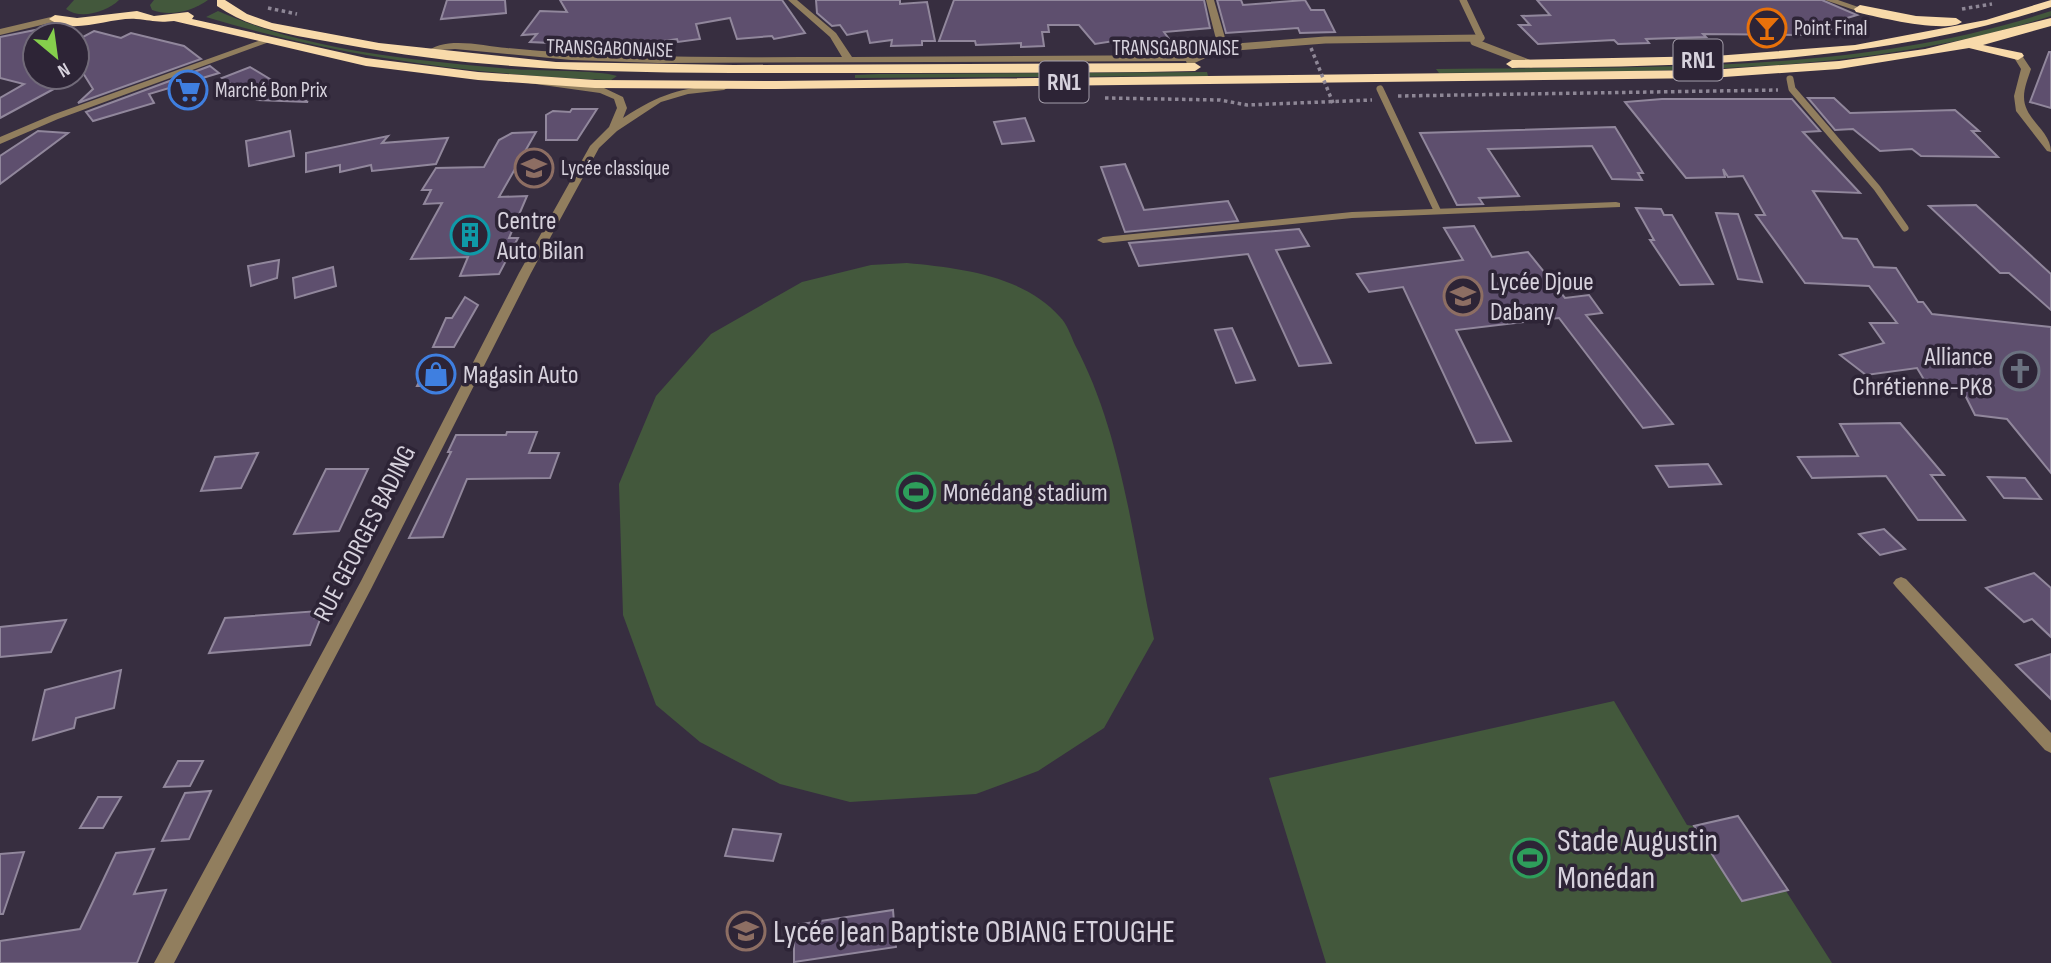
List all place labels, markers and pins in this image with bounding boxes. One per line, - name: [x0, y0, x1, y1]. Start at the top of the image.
- bar icon: Point Final: [1746, 7, 1788, 49]
- place label: Point Final: [1794, 16, 1868, 41]
- supermarket icon: Marché Bon Prix: [167, 69, 209, 111]
- place label: Marché Bon Prix: [215, 78, 328, 103]
- school or university icon: Lycée classique: [513, 147, 555, 189]
- place label: Lycée classique: [561, 156, 670, 181]
- place label: Centre Auto Bilan: [496, 206, 584, 267]
- building icon: Centre Auto Bilan: [449, 214, 491, 256]
- place label: Lycée Djoue Dabany: [1490, 267, 1594, 328]
- school or university icon: Lycée Djoue Dabany: [1442, 275, 1484, 317]
- place label: Alliance Chrétienne-PK8: [1852, 342, 1993, 403]
- church icon: Alliance Chrétienne-PK8: [1999, 350, 2041, 392]
- shop icon: Magasin Auto: [415, 353, 457, 395]
- place label: Magasin Auto: [463, 360, 578, 391]
- sports icon: Monédang stadium: [895, 471, 937, 513]
- place label: Monédang stadium: [943, 478, 1108, 509]
- place label: Stade Augustin Monédan: [1557, 822, 1718, 898]
- sports icon: Stade Augustin Monédan: [1509, 837, 1551, 879]
- school or university icon: Lycée Jean Baptiste OBIANG ETOUGHE: [725, 910, 767, 952]
- place label: Lycée Jean Baptiste OBIANG ETOUGHE: [773, 913, 1175, 952]

